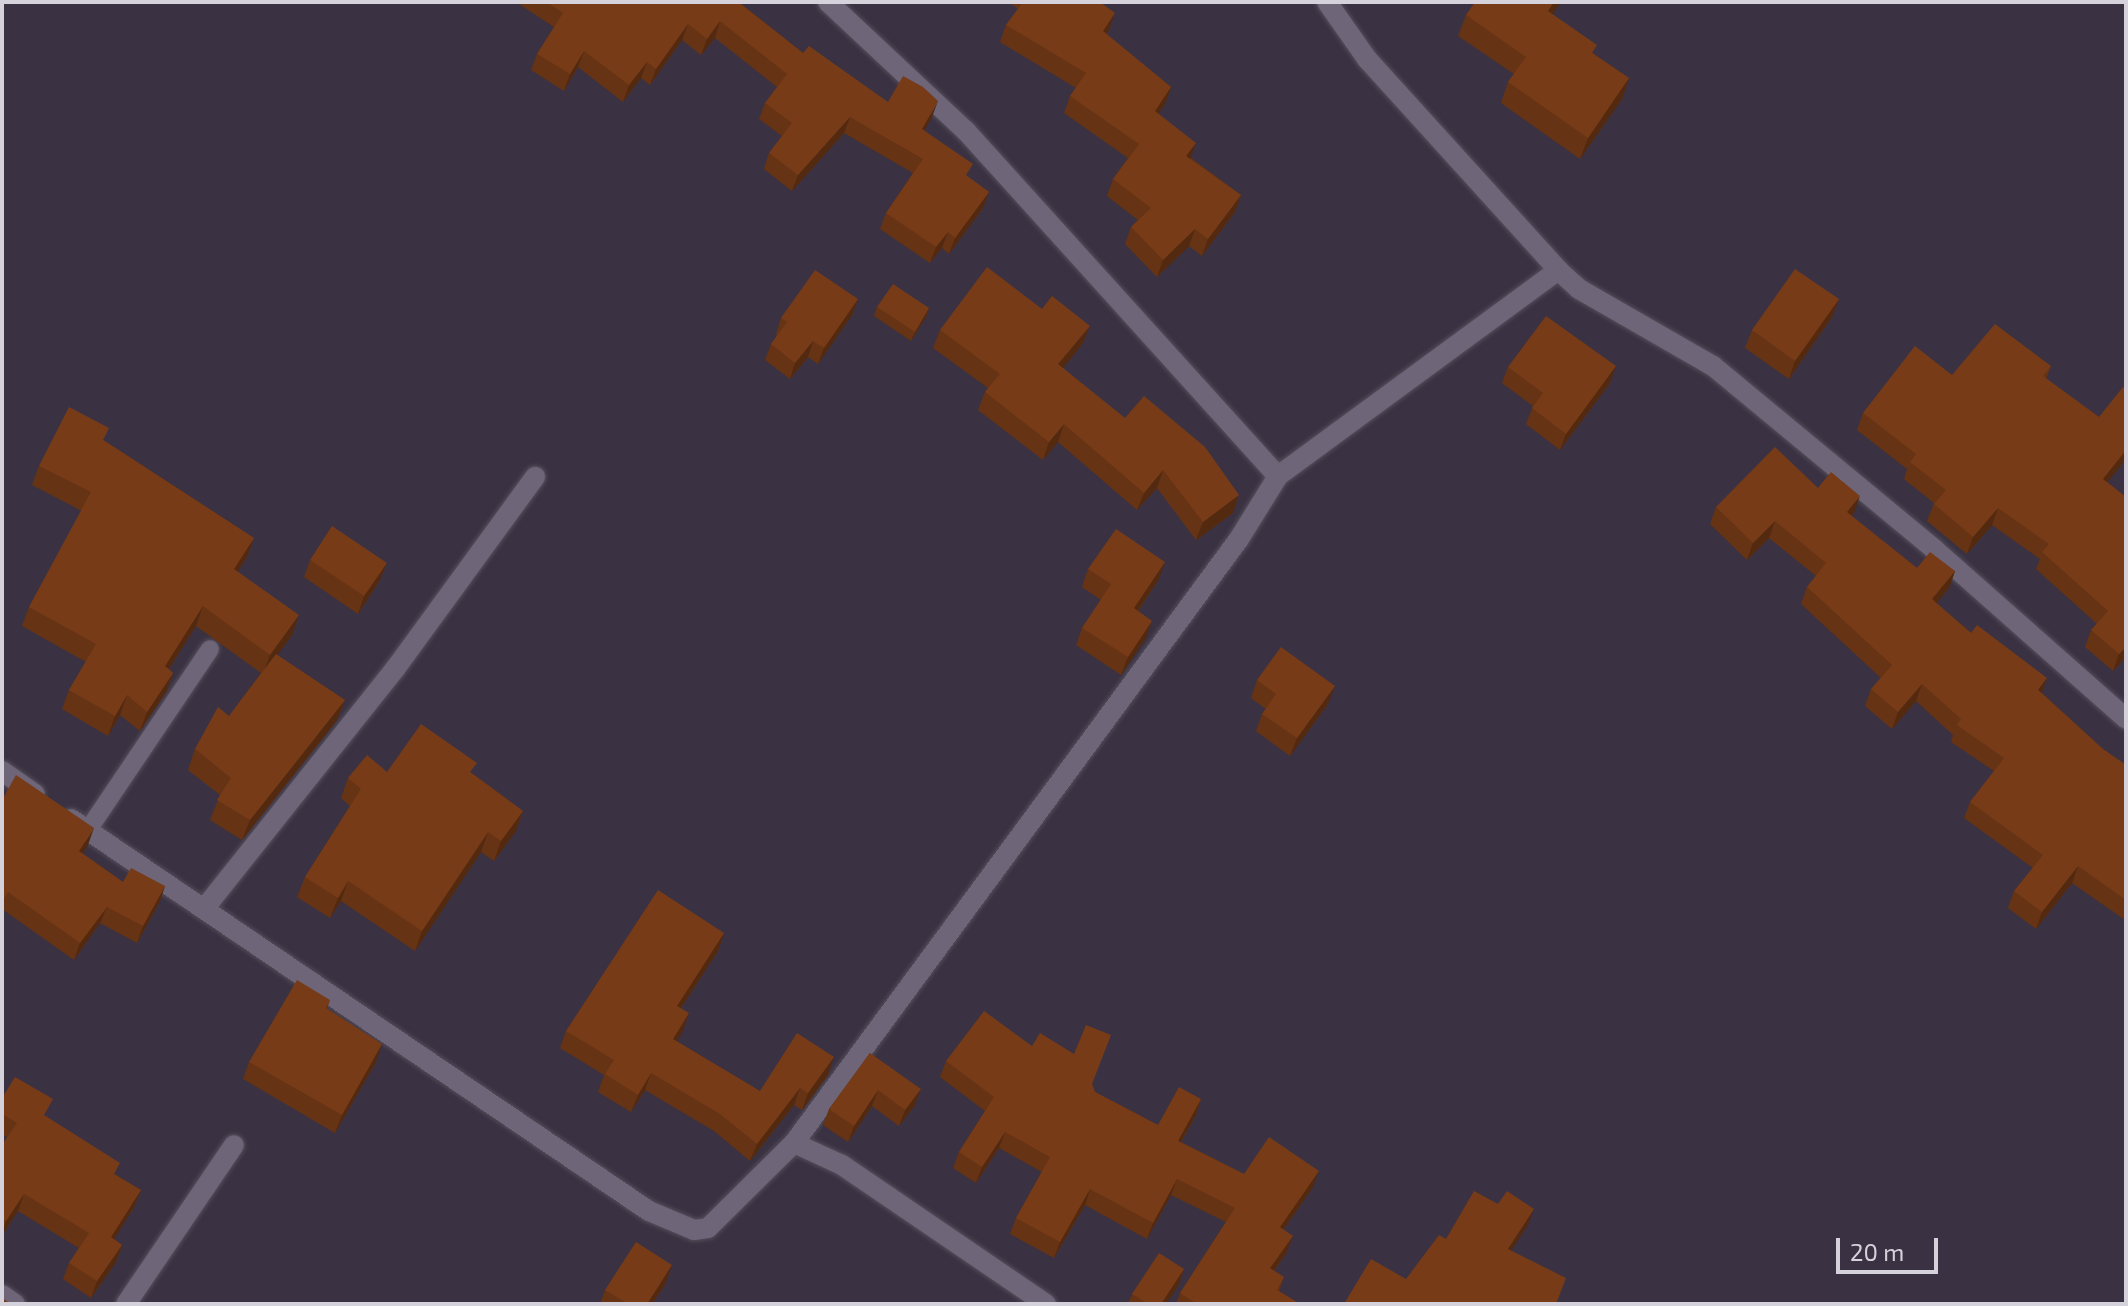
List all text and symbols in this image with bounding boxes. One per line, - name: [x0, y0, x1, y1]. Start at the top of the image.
- scale bar: [1840, 1222, 1942, 1272]
- text: 20 m: [1850, 1237, 1904, 1266]

